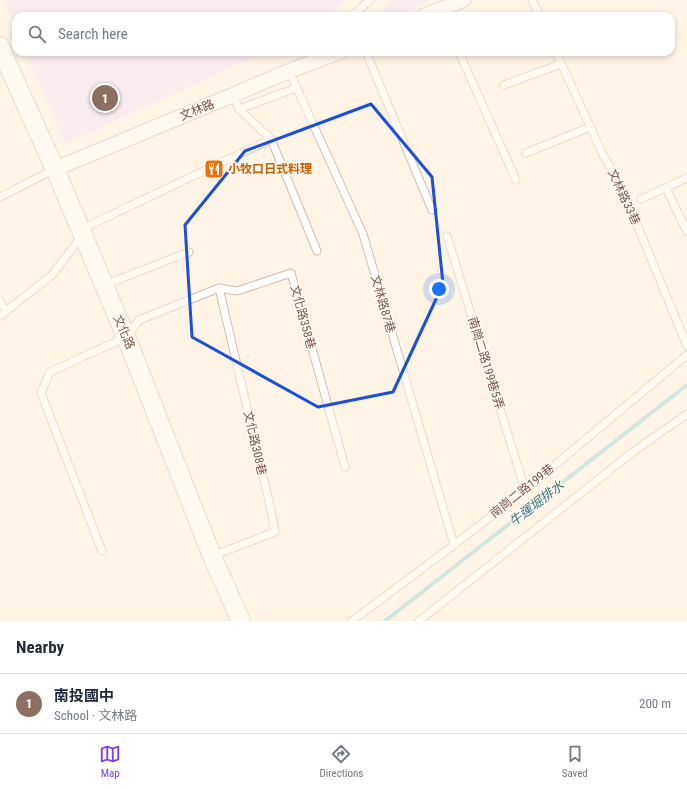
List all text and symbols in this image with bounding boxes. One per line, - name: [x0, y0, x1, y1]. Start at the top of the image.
- search box: [12, 12, 675, 56]
- icon: search: [26, 23, 48, 45]
- text: Search here: [58, 25, 128, 43]
- pin: 1: [92, 83, 118, 113]
- street label: 文林路: [178, 97, 216, 123]
- restaurant icon: 小牧口日式料理: [203, 158, 225, 180]
- place label: 小牧口日式料理: [228, 162, 312, 176]
- street label: 文林路33巷: [605, 167, 643, 227]
- street label: 文林路87巷: [368, 273, 398, 335]
- your location: [429, 279, 449, 299]
- street label: 文化路358巷: [288, 283, 318, 351]
- street label: 文化路: [111, 313, 137, 351]
- street label: 南崗二路199巷5弄: [465, 315, 507, 411]
- street label: 文化路308巷: [241, 409, 269, 477]
- street label: 南崗二路199巷: [487, 461, 557, 521]
- water label: 牛運堀排水: [506, 477, 567, 529]
- text: Nearby: [16, 637, 64, 657]
- text: 南投國中: [54, 687, 114, 705]
- text: 1: [26, 696, 32, 711]
- text: 200 m: [639, 696, 671, 711]
- text: School · 文林路: [54, 708, 137, 723]
- tab: Map: [99, 743, 121, 780]
- tab: Directions: [319, 743, 363, 780]
- tab: Saved: [562, 743, 588, 780]

